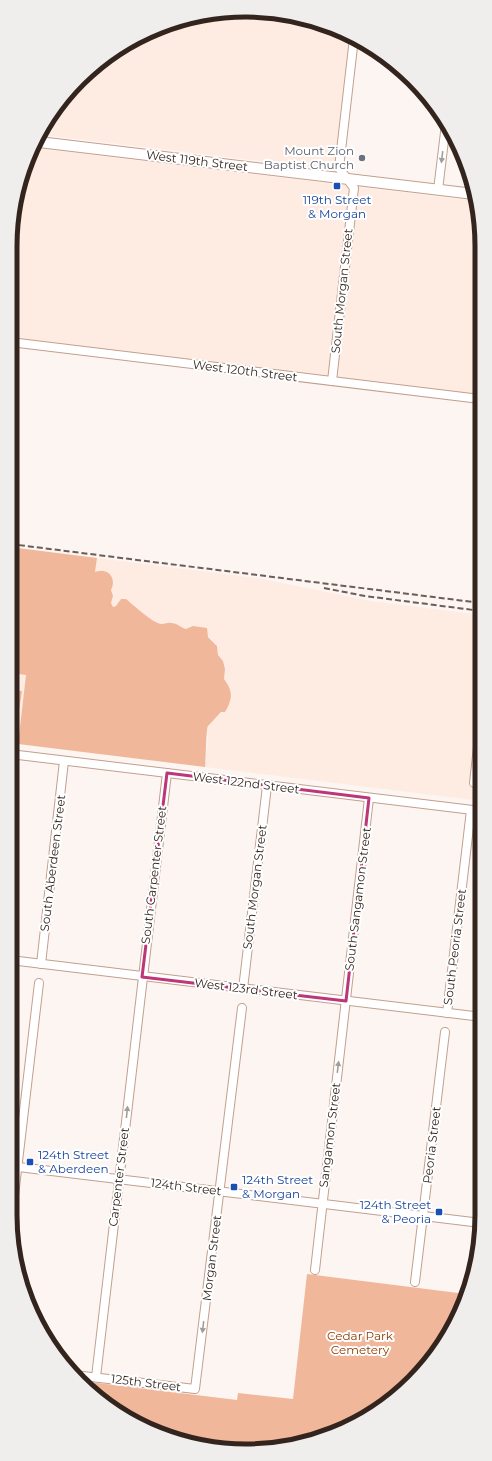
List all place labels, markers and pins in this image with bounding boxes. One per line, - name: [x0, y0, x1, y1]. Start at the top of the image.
- place label: Mount Zion Baptist Church: [264, 143, 354, 172]
- marker: Mount Zion Baptist Church: [357, 153, 367, 163]
- marker: 119th Street & Morgan: [332, 181, 342, 191]
- place label: 119th Street & Morgan: [303, 192, 371, 221]
- place label: 124th Street & Aberdeen: [38, 1147, 109, 1176]
- marker: 124th Street & Aberdeen: [25, 1157, 35, 1167]
- place label: 124th Street & Morgan: [242, 1172, 313, 1201]
- marker: 124th Street & Morgan: [229, 1182, 239, 1192]
- place label: 124th Street & Peoria: [360, 1197, 431, 1226]
- marker: 124th Street & Peoria: [434, 1207, 444, 1217]

